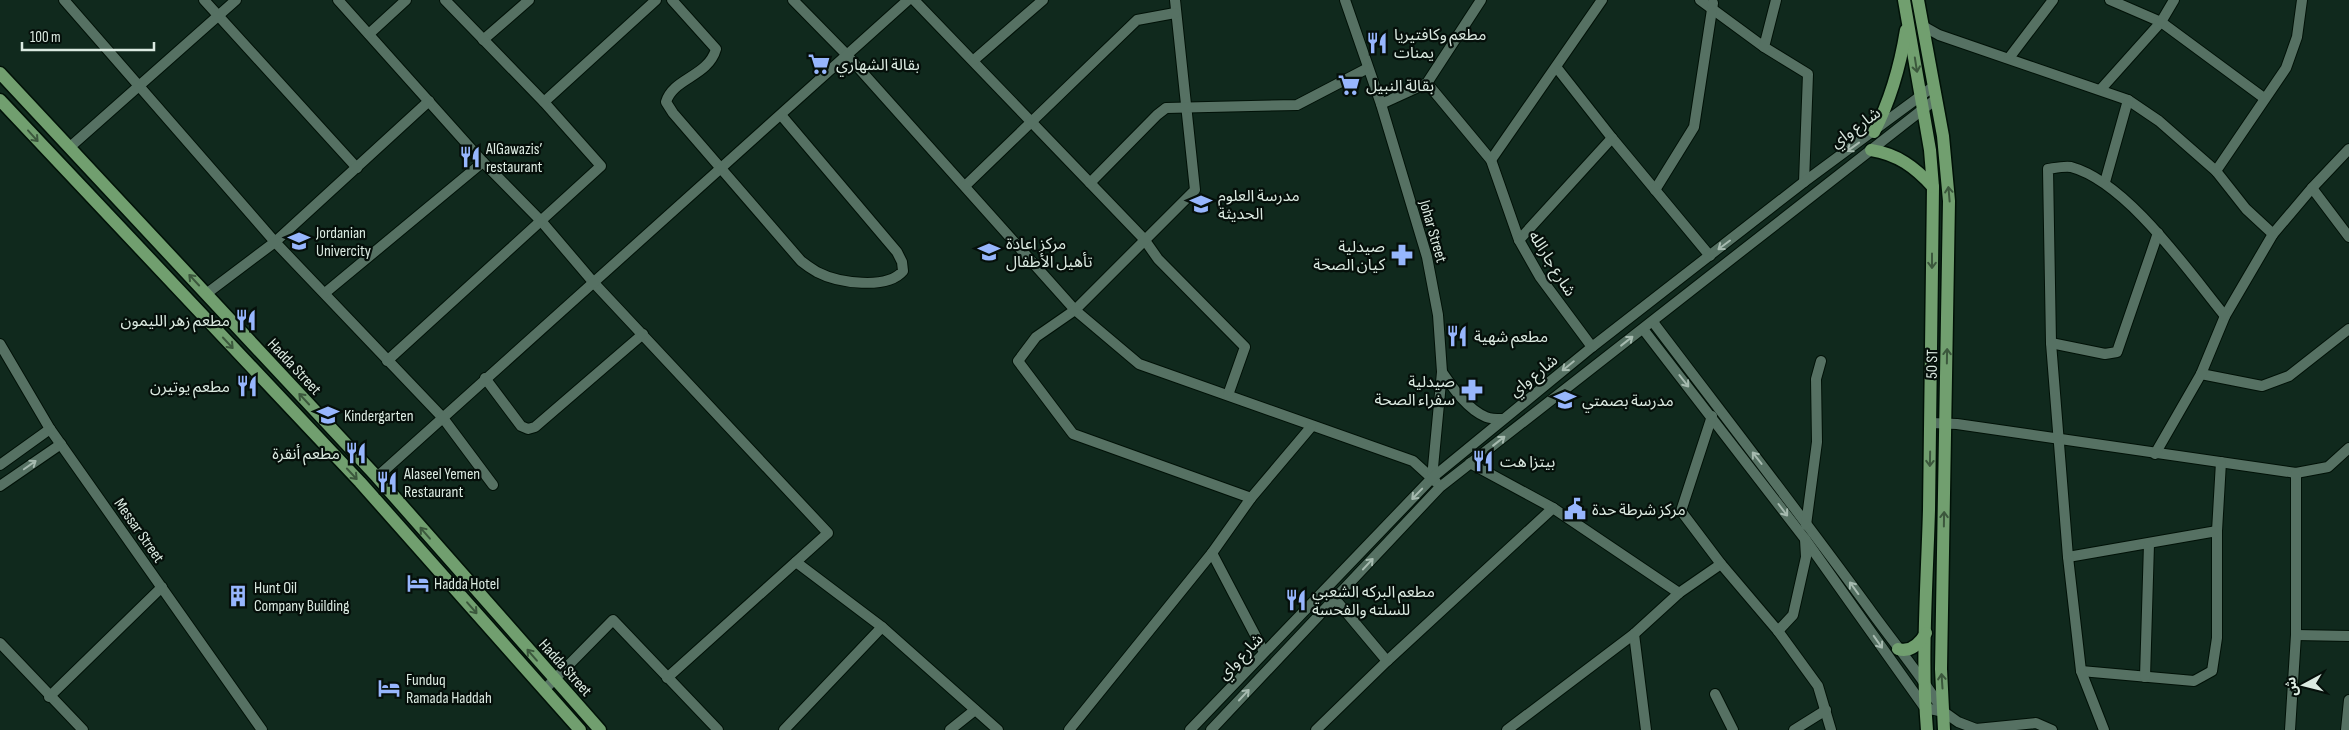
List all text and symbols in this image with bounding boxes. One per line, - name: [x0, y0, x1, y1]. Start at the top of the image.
- scale bar: [22, 20, 155, 52]
- place label: مطعم وكافتيريا يمنات: [1394, 26, 1486, 63]
- text: 100 m: [30, 28, 61, 47]
- restaurant icon: مطعم وكافتيريا يمنات: [1364, 30, 1390, 56]
- supermarket icon: بقالة الشهاري: [806, 51, 832, 77]
- place label: بقالة الشهاري: [836, 56, 920, 77]
- one-way arrow: [1911, 57, 1921, 73]
- supermarket icon: بقالة النبيل: [1336, 72, 1362, 98]
- place label: بقالة النبيل: [1366, 77, 1434, 96]
- street label: شارع واي: [1827, 104, 1886, 154]
- one-way arrow: [27, 129, 39, 142]
- place label: AlGawazis’ restaurant: [485, 140, 543, 177]
- one-way arrow: [1846, 142, 1860, 152]
- restaurant icon: AlGawazis’ restaurant: [457, 144, 483, 170]
- one-way arrow: [1944, 186, 1953, 202]
- place label: مدرسة العلوم الحديثة: [1218, 187, 1300, 224]
- school or university icon: مدرسة العلوم الحديثة: [1188, 191, 1214, 217]
- street label: Johar Street: [1414, 197, 1451, 265]
- place label: Jordanian Univercity: [315, 224, 371, 261]
- street label: شارع جارالله: [1522, 227, 1579, 301]
- school or university icon: Jordanian Univercity: [286, 228, 312, 254]
- place label: مركز اعادة تأهيل الأطفال: [1006, 235, 1093, 272]
- place label: صيدلية كيان الصحة: [1313, 238, 1385, 275]
- school or university icon: مركز اعادة تأهيل الأطفال: [976, 239, 1002, 265]
- one-way arrow: [1717, 240, 1731, 250]
- pharmacy icon: صيدلية كيان الصحة: [1389, 242, 1415, 268]
- one-way arrow: [1927, 253, 1937, 269]
- one-way arrow: [188, 274, 199, 287]
- restaurant icon: مطعم زهر الليمون: [233, 307, 259, 333]
- place label: مطعم زهر الليمون: [121, 312, 230, 333]
- restaurant icon: مطعم شهية: [1444, 323, 1470, 349]
- place label: مطعم شهية: [1474, 328, 1548, 349]
- street label: Hadda Street: [263, 335, 325, 399]
- one-way arrow: [1620, 336, 1633, 347]
- one-way arrow: [222, 337, 234, 350]
- street label: 50 ST: [1923, 349, 1942, 379]
- one-way arrow: [1942, 349, 1952, 365]
- street label: شارع واي: [1506, 351, 1563, 403]
- one-way arrow: [1561, 361, 1574, 372]
- restaurant icon: مطعم يوتيرن: [234, 373, 260, 399]
- place label: صيدلية سفراء الصحة: [1375, 373, 1455, 410]
- one-way arrow: [1679, 374, 1690, 387]
- pharmacy icon: صيدلية سفراء الصحة: [1459, 377, 1485, 403]
- place label: مطعم يوتيرن: [150, 378, 230, 399]
- school or university icon: مدرسة بصمتي: [1552, 387, 1578, 413]
- place label: مدرسة بصمتي: [1582, 392, 1674, 413]
- one-way arrow: [298, 393, 310, 406]
- school or university icon: Kindergarten: [315, 402, 341, 428]
- place label: Kindergarten: [344, 407, 414, 426]
- one-way arrow: [1492, 436, 1506, 446]
- restaurant icon: مطعم أنقرة: [343, 440, 369, 466]
- place label: مطعم أنقرة: [272, 444, 340, 466]
- restaurant icon: بيتزا هت: [1470, 448, 1496, 474]
- one-way arrow: [1925, 450, 1935, 467]
- one-way arrow: [1751, 452, 1762, 465]
- place label: بيتزا هت: [1500, 453, 1555, 472]
- one-way arrow: [23, 460, 37, 470]
- place label: Alaseel Yemen Restaurant: [403, 465, 480, 502]
- one-way arrow: [346, 468, 358, 480]
- restaurant icon: Alaseel Yemen Restaurant: [374, 469, 400, 495]
- one-way arrow: [1411, 487, 1423, 500]
- street label: Messar Street: [110, 495, 168, 567]
- public building icon: مركز شرطة حدة: [1562, 496, 1588, 522]
- place label: مركز شرطة حدة: [1592, 501, 1686, 520]
- one-way arrow: [1778, 503, 1788, 517]
- one-way arrow: [1939, 511, 1949, 528]
- one-way arrow: [419, 526, 431, 539]
- one-way arrow: [1362, 557, 1374, 570]
- hotel icon: Hadda Hotel: [405, 570, 431, 596]
- place label: Hadda Hotel: [434, 575, 499, 594]
- place label: Hunt Oil Company Building: [254, 579, 349, 616]
- one-way arrow: [1849, 581, 1859, 595]
- building icon: Hunt Oil Company Building: [225, 583, 251, 609]
- place label: مطعم البركه الشعبي للسلته والفحسه: [1312, 583, 1435, 620]
- restaurant icon: مطعم البركه الشعبي للسلته والفحسه: [1283, 587, 1309, 613]
- one-way arrow: [466, 601, 478, 614]
- street label: شارع واي: [1214, 630, 1269, 685]
- one-way arrow: [1873, 635, 1883, 649]
- street label: Hadda Street: [534, 636, 595, 700]
- one-way arrow: [527, 648, 538, 661]
- north arrow: [2279, 660, 2329, 710]
- place label: Funduq Ramada Haddah: [406, 671, 492, 708]
- one-way arrow: [1937, 674, 1946, 690]
- hotel icon: Funduq Ramada Haddah: [376, 675, 402, 701]
- text: ش: [2282, 676, 2301, 697]
- one-way arrow: [1238, 688, 1250, 701]

